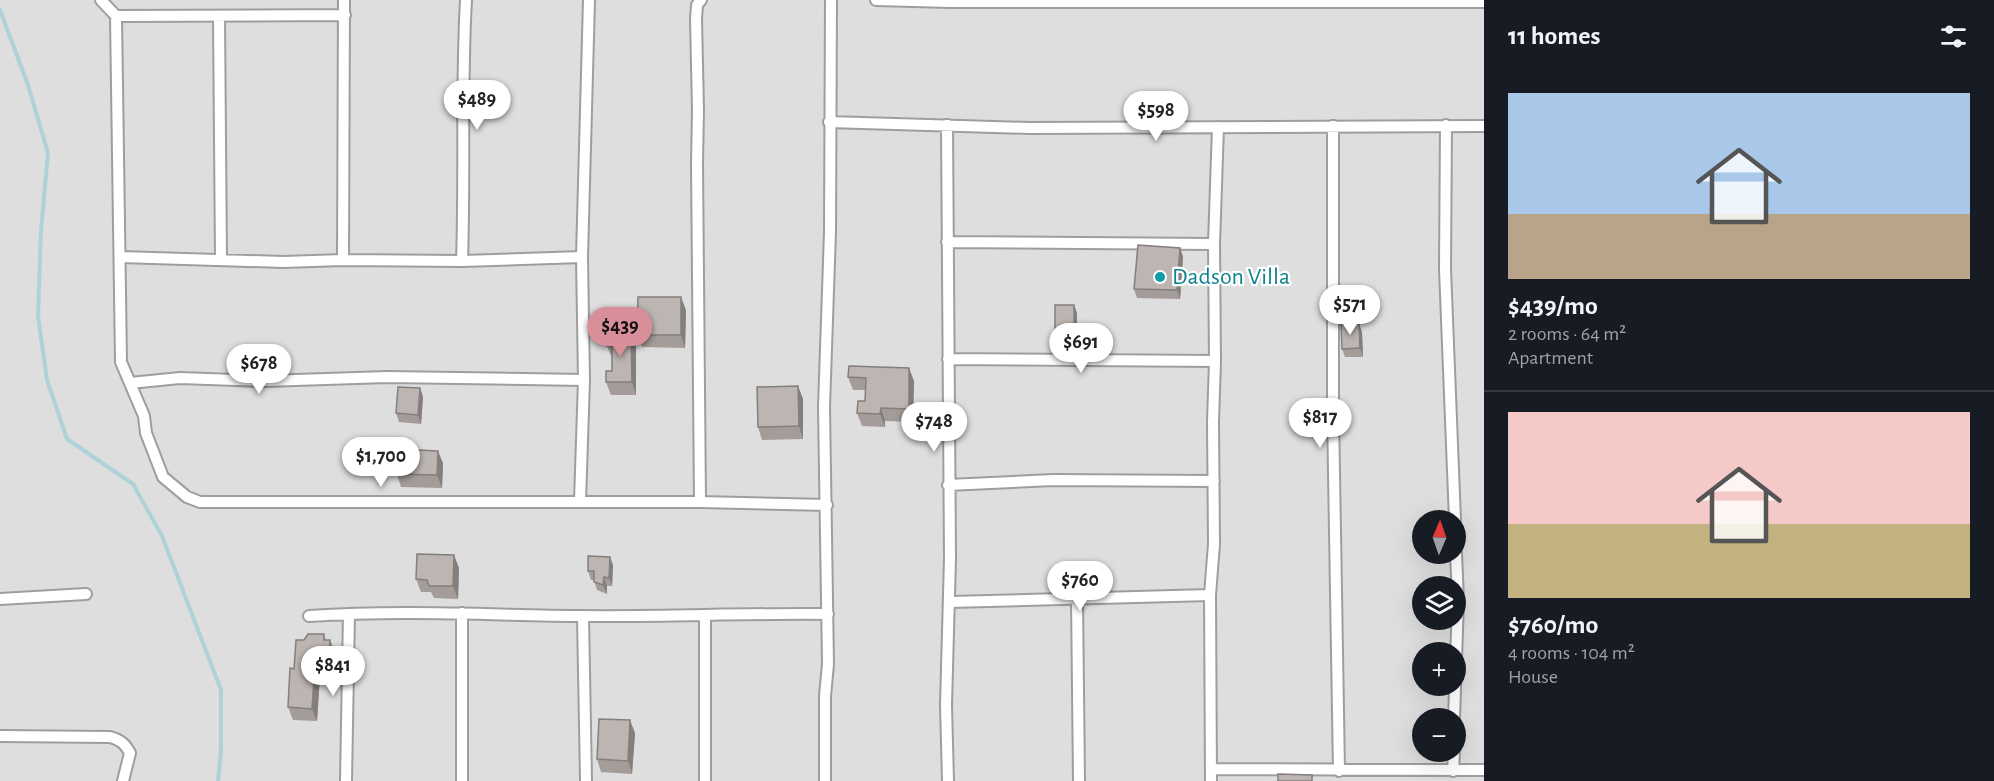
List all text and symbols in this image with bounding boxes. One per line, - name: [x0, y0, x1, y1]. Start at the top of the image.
- icon: filters: [1937, 20, 1970, 53]
- text: 11 homes: [1508, 23, 1600, 49]
- pin: $489: [441, 80, 513, 131]
- text: $489: [458, 89, 496, 109]
- pin: $598: [1120, 91, 1192, 142]
- text: $598: [1137, 100, 1175, 120]
- icon: home: [1685, 132, 1793, 240]
- place label: Dadson Villa: [1172, 265, 1290, 289]
- marker: Dadson Villa: [1153, 270, 1167, 284]
- pin: $571: [1314, 285, 1386, 336]
- text: $439/mo: [1508, 293, 1598, 319]
- text: $571: [1333, 294, 1367, 314]
- pin: $439: [584, 307, 656, 358]
- text: $439: [601, 316, 639, 336]
- pin: $691: [1045, 323, 1117, 374]
- text: 2 rooms · 64 m²: [1508, 324, 1626, 344]
- text: $691: [1063, 332, 1099, 352]
- pin: $678: [223, 344, 295, 395]
- text: Apartment: [1508, 348, 1593, 368]
- text: $678: [240, 353, 278, 373]
- pin: $817: [1284, 398, 1356, 449]
- pin: $748: [898, 402, 970, 453]
- text: $817: [1303, 407, 1337, 427]
- text: $748: [915, 411, 953, 431]
- pin: $1,700: [332, 437, 430, 488]
- text: $1,700: [356, 446, 406, 466]
- icon: home: [1685, 451, 1793, 559]
- north arrow: [1412, 510, 1466, 564]
- map controls: [1412, 510, 1466, 762]
- pin: $760: [1044, 561, 1116, 612]
- text: $760: [1061, 570, 1099, 590]
- button: layers: [1412, 576, 1466, 630]
- text: $760/mo: [1508, 612, 1598, 638]
- button: +: [1412, 642, 1466, 696]
- text: 4 rooms · 104 m²: [1508, 643, 1635, 663]
- pin: $841: [297, 646, 369, 697]
- text: $841: [315, 655, 351, 675]
- text: House: [1508, 667, 1558, 687]
- button: −: [1412, 708, 1466, 762]

